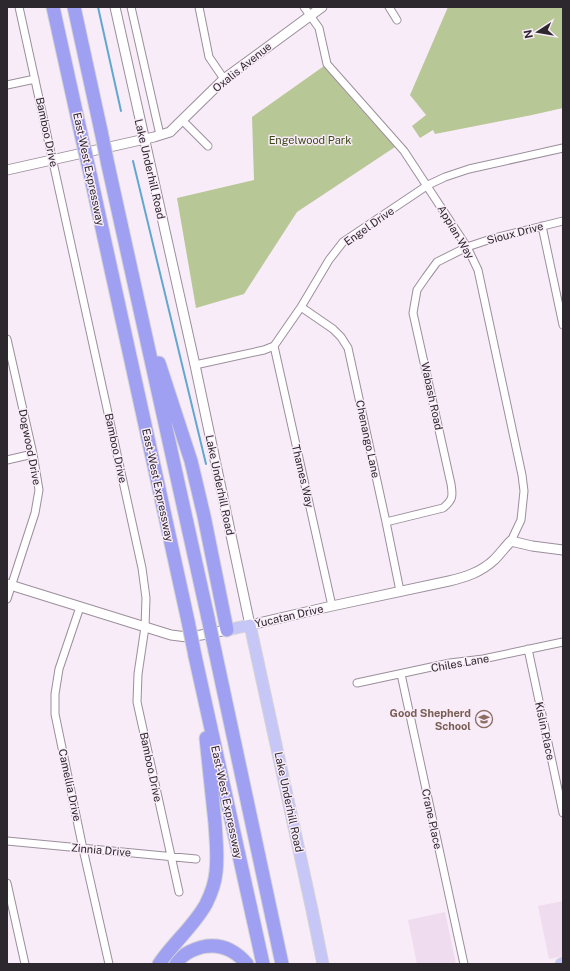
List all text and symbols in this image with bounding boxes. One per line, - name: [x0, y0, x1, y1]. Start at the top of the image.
- north arrow: [518, 12, 558, 52]
- text: N: [521, 29, 535, 40]
- street label: Oxalis Avenue: [210, 40, 274, 94]
- street label: Bamboo Drive: [34, 96, 60, 168]
- street label: East-West Expressway: [71, 111, 107, 227]
- street label: Lake Underhill Road: [133, 118, 167, 220]
- park label: Engelwood Park: [269, 134, 351, 146]
- street label: Appian Way: [435, 203, 477, 261]
- street label: Engel Drive: [342, 204, 396, 248]
- street label: Sioux Drive: [485, 220, 545, 246]
- street label: Wabash Road: [419, 361, 445, 431]
- street label: Chenango Lane: [354, 399, 382, 479]
- street label: Dogwood Drive: [17, 408, 43, 486]
- street label: Bamboo Drive: [103, 412, 129, 484]
- street label: East-West Expressway: [140, 427, 176, 543]
- street label: Lake Underhill Road: [203, 434, 237, 536]
- street label: Thames Way: [290, 443, 316, 509]
- street label: Yucatan Drive: [254, 602, 324, 630]
- street label: Chiles Lane: [430, 652, 490, 674]
- street label: Kislin Place: [533, 701, 557, 761]
- place label: Good Shepherd School: [390, 707, 471, 732]
- school or university icon: Good Shepherd School: [474, 709, 494, 729]
- street label: Bamboo Drive: [138, 731, 164, 803]
- street label: East-West Expressway: [209, 744, 245, 860]
- street label: Camellia Drive: [56, 748, 84, 822]
- street label: Lake Underhill Road: [272, 751, 306, 853]
- street label: Crane Place: [420, 788, 444, 850]
- street label: Zinnia Drive: [71, 841, 131, 859]

